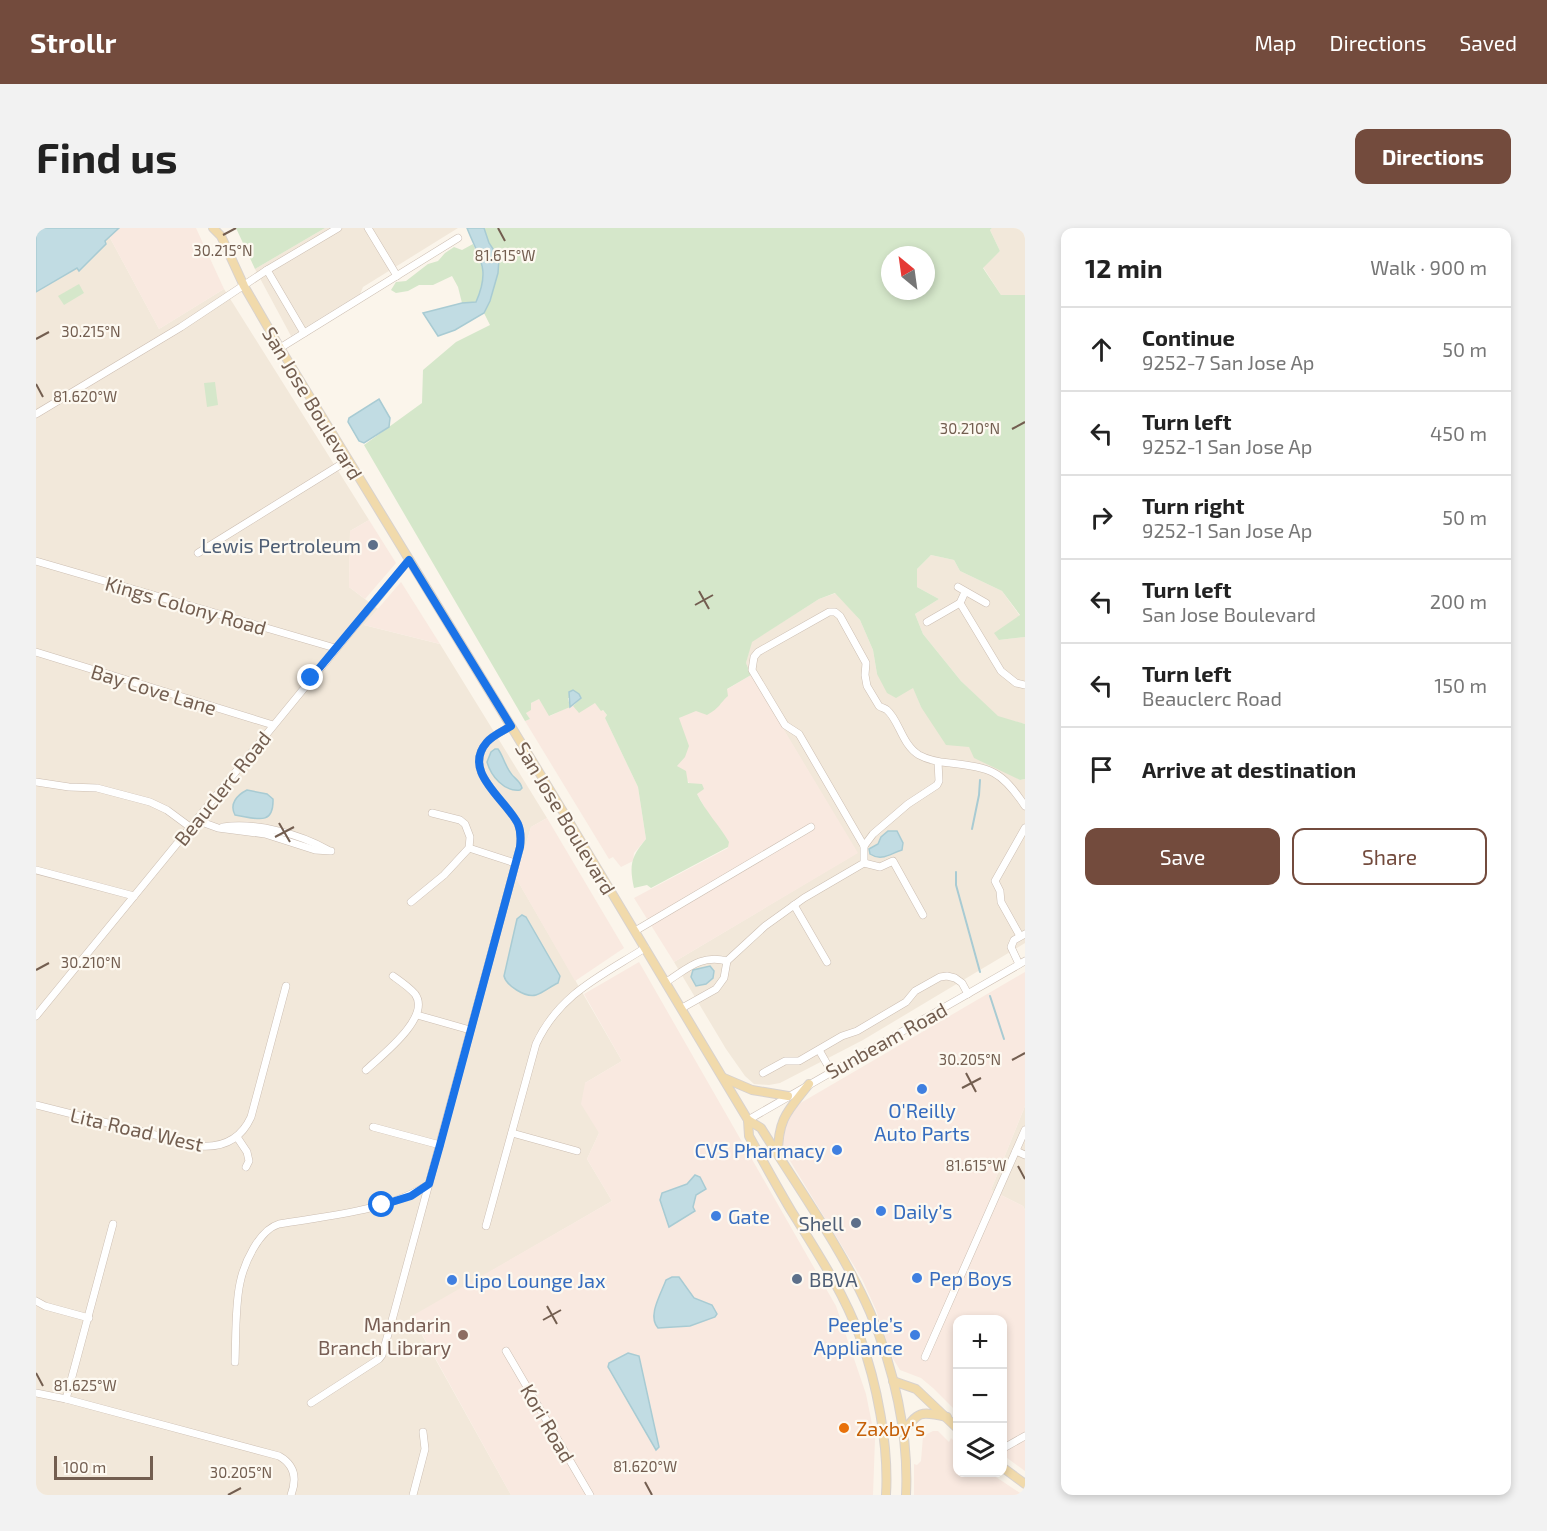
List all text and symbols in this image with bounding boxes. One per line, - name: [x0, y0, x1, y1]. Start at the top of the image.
- text: Strollr: [30, 25, 116, 59]
- text: Map: [1254, 30, 1297, 55]
- text: Directions: [1330, 30, 1426, 55]
- text: Saved: [1459, 30, 1517, 55]
- button: Directions: [1355, 129, 1511, 184]
- text: Find us: [36, 131, 178, 181]
- text: 30.215°N: [193, 241, 253, 259]
- text: 81.615°W: [475, 246, 535, 264]
- north arrow: [881, 246, 935, 300]
- text: 12 min: [1085, 252, 1163, 283]
- text: Walk · 900 m: [1370, 255, 1487, 279]
- text: 30.215°N: [61, 322, 121, 340]
- street label: San Jose Boulevard: [258, 322, 368, 484]
- text: Continue: [1142, 324, 1235, 350]
- icon: ahead: [1085, 333, 1118, 366]
- text: 50 m: [1442, 337, 1487, 361]
- text: 9252-7 San Jose Ap: [1142, 350, 1314, 374]
- text: 81.620°W: [53, 387, 117, 405]
- text: Turn left: [1142, 408, 1231, 434]
- icon: left: [1085, 417, 1118, 450]
- text: 30.210°N: [940, 419, 1000, 437]
- text: 450 m: [1430, 421, 1487, 445]
- text: 9252-1 San Jose Ap: [1142, 434, 1312, 458]
- text: Turn right: [1142, 492, 1244, 518]
- icon: right: [1085, 501, 1118, 534]
- text: 50 m: [1442, 505, 1487, 529]
- text: 9252-1 San Jose Ap: [1142, 518, 1312, 542]
- place label: Lewis Pertroleum: [201, 533, 361, 557]
- marker: Lewis Pertroleum: [366, 538, 380, 552]
- street label: Kings Colony Road: [103, 571, 269, 639]
- text: Turn left: [1142, 576, 1231, 602]
- icon: left: [1085, 585, 1118, 618]
- text: 200 m: [1430, 589, 1487, 613]
- text: San Jose Boulevard: [1142, 602, 1316, 626]
- street label: Bay Cove Lane: [88, 659, 220, 719]
- text: Turn left: [1142, 660, 1231, 686]
- route end: [297, 664, 323, 690]
- icon: left: [1085, 669, 1118, 702]
- text: 150 m: [1434, 673, 1487, 697]
- text: Beauclerc Road: [1142, 686, 1282, 710]
- street label: Beauclerc Road: [169, 726, 275, 850]
- street label: San Jose Boulevard: [511, 737, 621, 899]
- icon: arrive: [1085, 753, 1118, 786]
- text: Arrive at destination: [1142, 756, 1356, 782]
- button: Save: [1085, 828, 1280, 885]
- button: Share: [1292, 828, 1487, 885]
- text: 30.210°N: [61, 953, 121, 971]
- street label: Sunbeam Road: [821, 997, 951, 1083]
- text: 30.205°N: [939, 1050, 1001, 1068]
- marker: O'Reilly Auto Parts: [915, 1082, 929, 1096]
- place label: O'Reilly Auto Parts: [874, 1098, 970, 1145]
- street label: Lita Road West: [68, 1102, 206, 1156]
- place label: CVS Pharmacy: [694, 1138, 825, 1162]
- marker: CVS Pharmacy: [830, 1143, 844, 1157]
- text: 81.615°W: [946, 1156, 1006, 1174]
- route start: [368, 1191, 394, 1217]
- place label: Daily’s: [893, 1199, 952, 1223]
- place label: Gate: [728, 1204, 770, 1228]
- marker: Daily’s: [874, 1204, 888, 1218]
- marker: Gate: [709, 1209, 723, 1223]
- place label: Shell: [799, 1211, 844, 1235]
- marker: Shell: [849, 1216, 863, 1230]
- place label: Pep Boys: [929, 1266, 1012, 1290]
- place label: BBVA: [809, 1267, 858, 1291]
- place label: Lipo Lounge Jax: [464, 1268, 606, 1292]
- marker: Pep Boys: [910, 1271, 924, 1285]
- marker: BBVA: [790, 1272, 804, 1286]
- marker: Lipo Lounge Jax: [445, 1273, 459, 1287]
- place label: Mandarin Branch Library: [318, 1312, 451, 1359]
- place label: Peeple’s Appliance: [814, 1312, 903, 1359]
- map controls: [953, 1315, 1007, 1477]
- button: +: [953, 1315, 1007, 1369]
- marker: Mandarin Branch Library: [456, 1328, 470, 1342]
- marker: Peeple’s Appliance: [908, 1328, 922, 1342]
- button: −: [953, 1369, 1007, 1423]
- text: 81.625°W: [53, 1376, 117, 1394]
- street label: Kori Road: [516, 1380, 580, 1466]
- place label: Zaxby's: [856, 1416, 925, 1440]
- marker: Zaxby's: [837, 1421, 851, 1435]
- button: layers: [953, 1423, 1007, 1477]
- scale bar: [54, 1453, 153, 1480]
- text: 100 m: [63, 1457, 106, 1476]
- text: 81.620°W: [613, 1457, 677, 1475]
- text: 30.205°N: [210, 1463, 272, 1481]

